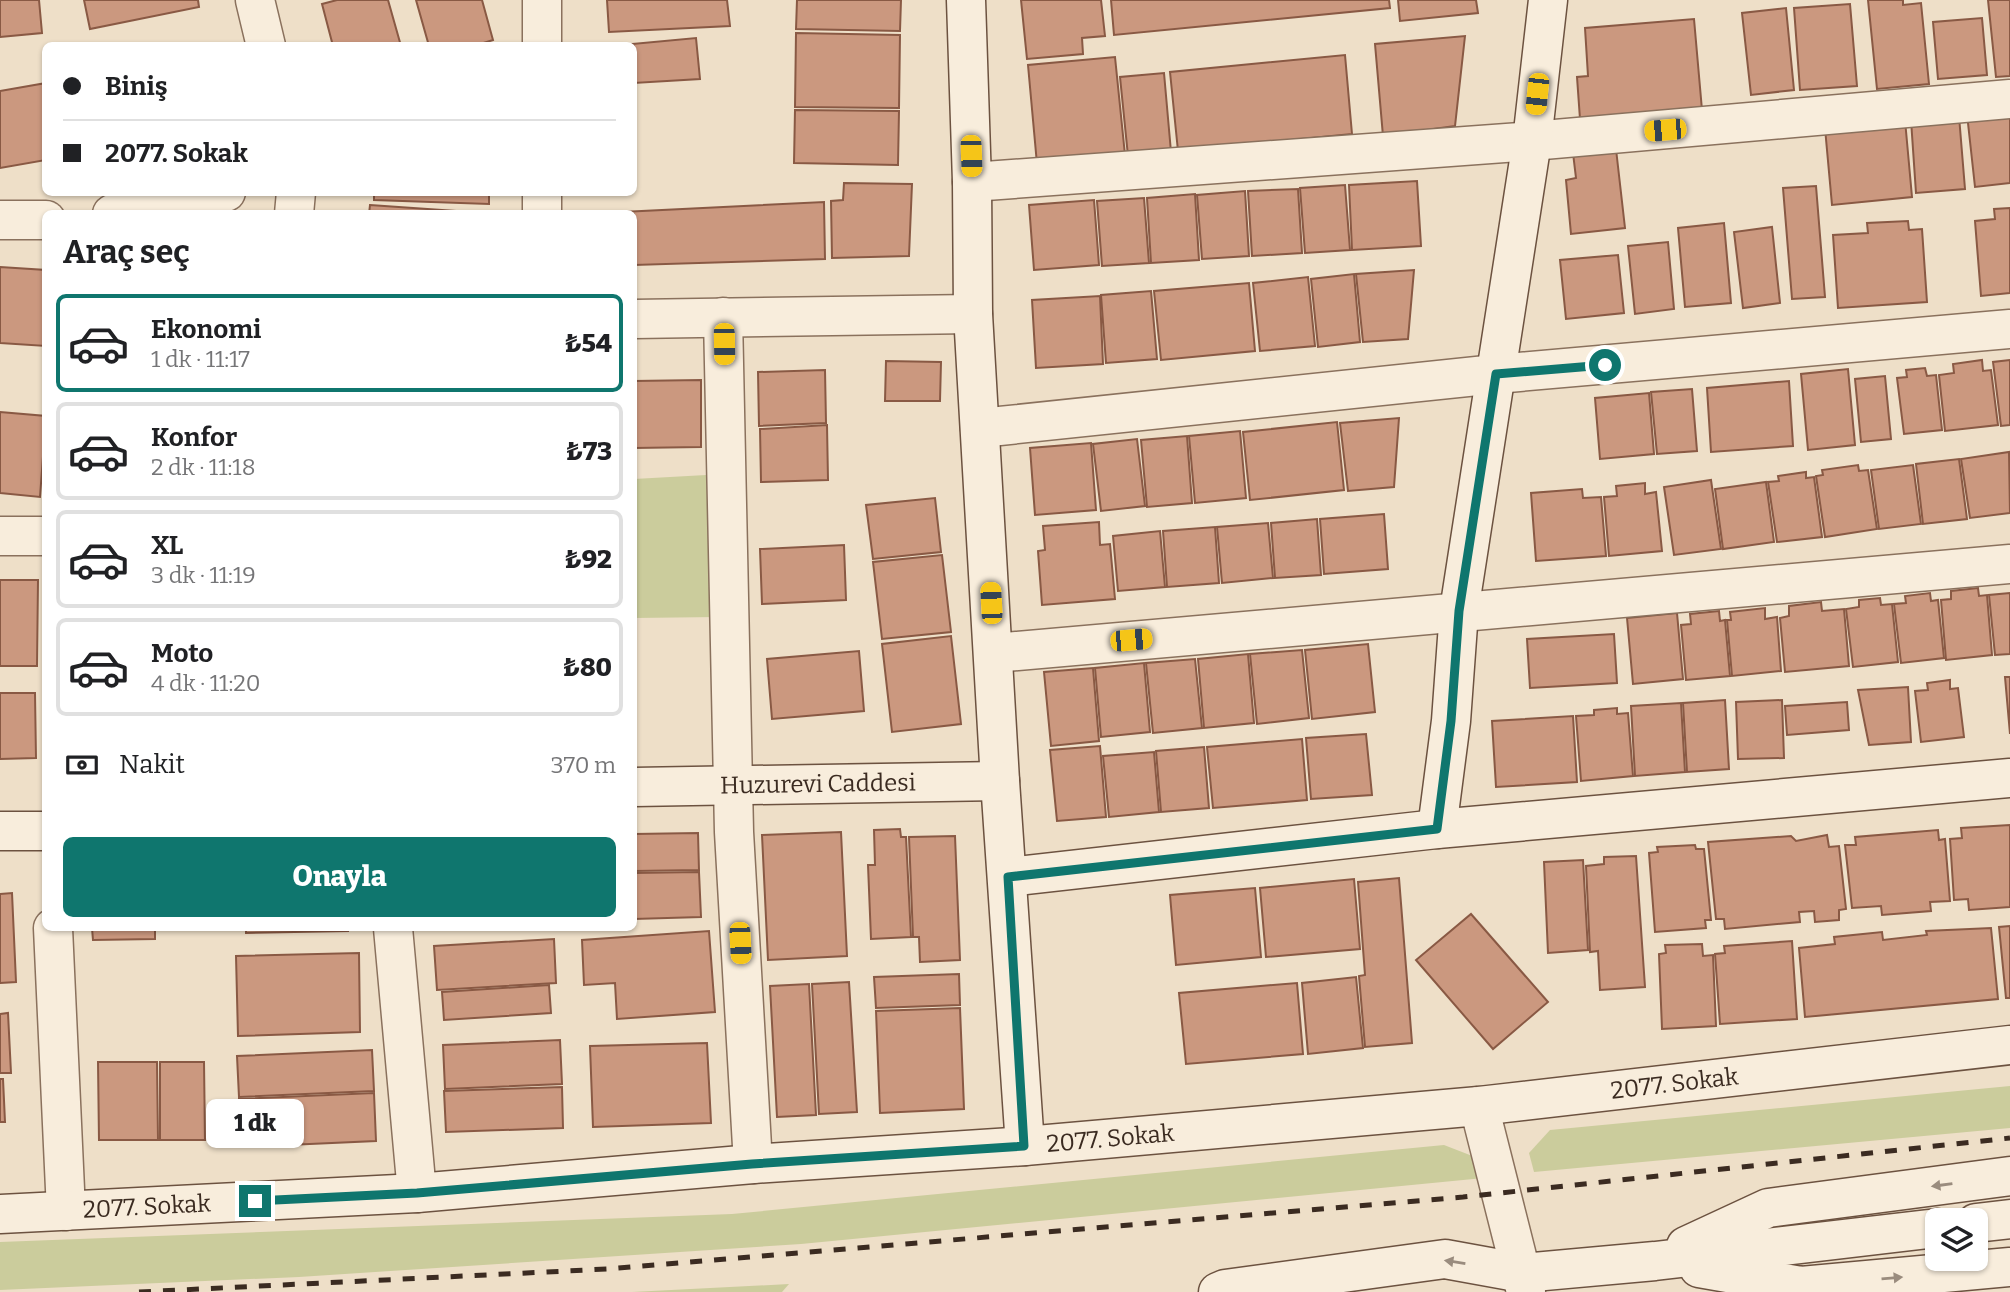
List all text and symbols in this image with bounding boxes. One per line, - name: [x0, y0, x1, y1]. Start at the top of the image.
- text: Biniş: [105, 71, 168, 102]
- car: [1525, 72, 1550, 116]
- car: [1644, 118, 1687, 142]
- car: [960, 135, 983, 177]
- text: 2077. Sokak: [105, 138, 248, 169]
- text: Araç seç: [63, 233, 190, 271]
- icon: car: [67, 312, 130, 375]
- text: Ekonomi: [151, 314, 261, 345]
- car: [714, 323, 735, 365]
- text: ₺54: [564, 328, 612, 359]
- text: 1 dk · 11:17: [151, 345, 250, 373]
- route start: [1589, 349, 1621, 381]
- icon: car: [67, 420, 130, 483]
- text: Konfor: [151, 422, 237, 453]
- text: ₺73: [565, 436, 612, 467]
- text: 2 dk · 11:18: [151, 453, 256, 481]
- icon: car: [67, 528, 130, 591]
- text: XL: [151, 530, 183, 561]
- text: ₺92: [564, 544, 612, 575]
- text: 3 dk · 11:19: [151, 561, 256, 589]
- car: [980, 581, 1003, 625]
- car: [1110, 628, 1153, 652]
- icon: car: [67, 636, 130, 699]
- text: Moto: [151, 638, 213, 669]
- text: ₺80: [563, 652, 612, 683]
- text: 4 dk · 11:20: [151, 669, 261, 697]
- icon: cash: [63, 746, 101, 784]
- text: Nakit: [119, 749, 185, 780]
- text: 370 m: [550, 751, 616, 779]
- street label: Huzurevi Caddesi: [720, 768, 916, 800]
- button: Onayla: [63, 837, 616, 917]
- car: [729, 921, 752, 965]
- street label: 2077. Sokak: [1609, 1062, 1740, 1105]
- callout: 1 dk: [206, 1100, 304, 1148]
- text: 1 dk: [234, 1109, 276, 1137]
- street label: 2077. Sokak: [1045, 1119, 1176, 1158]
- one-way arrow: [1931, 1179, 1953, 1190]
- route end: [239, 1185, 271, 1217]
- street label: 2077. Sokak: [82, 1189, 212, 1224]
- map controls: [1925, 1208, 1988, 1271]
- button: layers: [1925, 1208, 1988, 1271]
- one-way arrow: [1444, 1256, 1466, 1267]
- one-way arrow: [1882, 1272, 1904, 1283]

